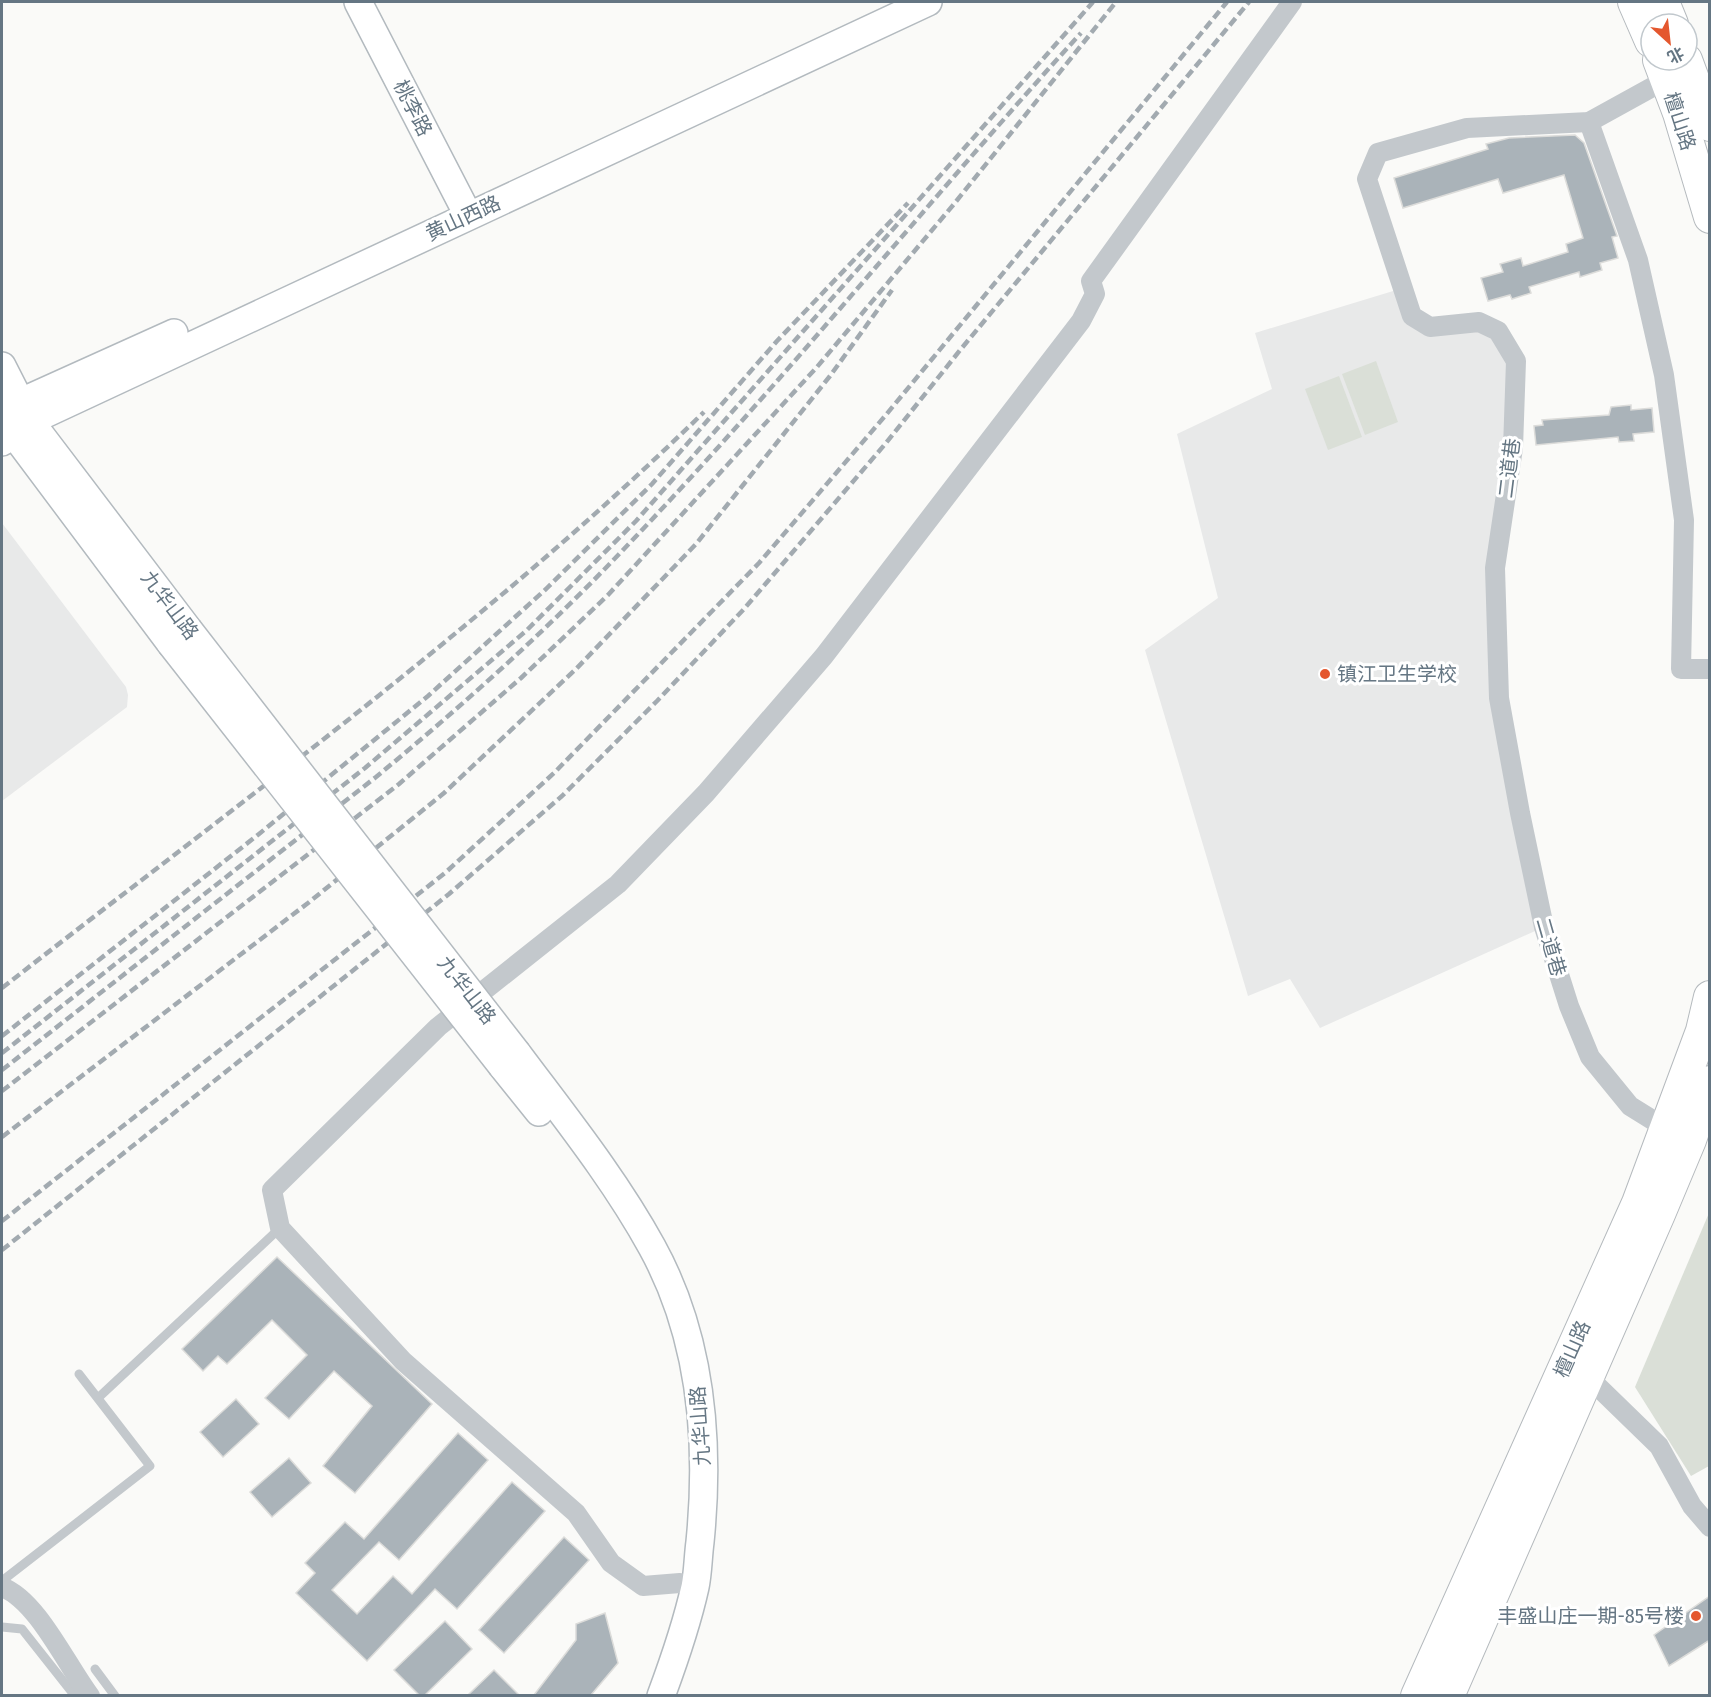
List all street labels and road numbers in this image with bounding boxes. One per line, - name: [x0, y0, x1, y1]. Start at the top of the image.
- street label: 桃李路: [389, 76, 437, 140]
- street label: 檀山路: [1659, 89, 1701, 153]
- street label: 黄山西路: [422, 190, 504, 246]
- street label: 二道巷: [1493, 437, 1525, 499]
- street label: 九华山路: [136, 566, 204, 644]
- street label: 二道巷: [1531, 915, 1571, 979]
- street label: 九华山路: [433, 951, 501, 1029]
- street label: 檀山路: [1549, 1317, 1595, 1381]
- street label: 九华山路: [685, 1385, 715, 1467]

